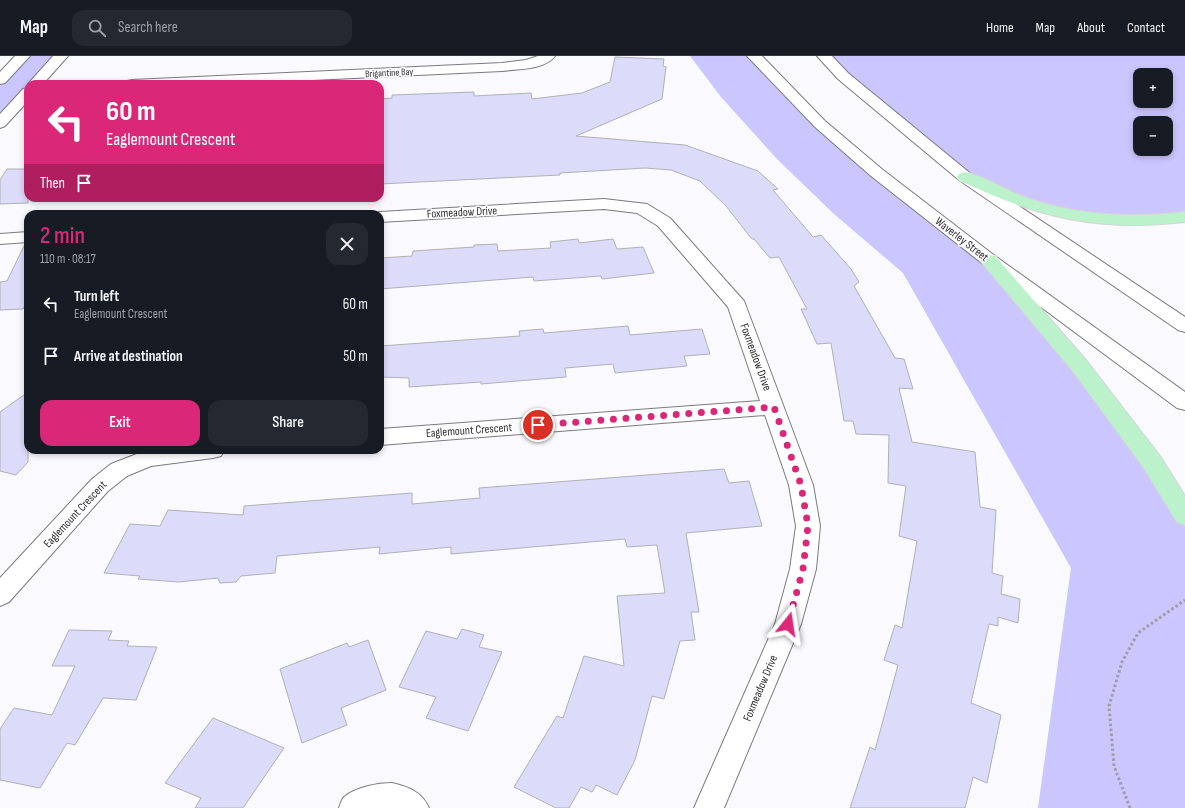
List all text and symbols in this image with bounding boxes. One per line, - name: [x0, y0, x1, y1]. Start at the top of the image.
- search box: [72, 10, 352, 46]
- text: Map: [20, 16, 48, 39]
- icon: search: [86, 17, 108, 39]
- text: Search here: [118, 18, 178, 37]
- text: Home: [986, 19, 1014, 36]
- text: Map: [1036, 19, 1055, 36]
- text: About: [1077, 19, 1105, 36]
- text: Contact: [1127, 19, 1165, 36]
- street label: Brigantine Bay: [365, 66, 414, 80]
- map controls: [1133, 68, 1173, 156]
- button: +: [1133, 68, 1173, 108]
- text: 60 m: [106, 95, 155, 128]
- icon: left: [40, 96, 92, 148]
- button: −: [1133, 116, 1173, 156]
- text: Eaglemount Crescent: [106, 129, 236, 150]
- icon: arrive: [73, 172, 95, 194]
- text: Then: [40, 174, 65, 193]
- street label: Foxmeadow Drive: [426, 203, 498, 222]
- street label: Waverley Street: [932, 214, 992, 265]
- text: 2 min: [40, 221, 85, 250]
- button: close: [326, 223, 368, 265]
- text: 110 m · 08:17: [40, 251, 96, 267]
- text: Turn left: [74, 287, 119, 306]
- icon: left: [40, 293, 62, 315]
- text: 60 m: [343, 295, 368, 314]
- text: Eaglemount Crescent: [74, 306, 168, 322]
- street label: Foxmeadow Drive: [736, 322, 775, 393]
- icon: arrive: [40, 345, 62, 367]
- text: Arrive at destination: [74, 347, 183, 366]
- text: 50 m: [343, 347, 368, 366]
- button: Exit: [40, 400, 200, 446]
- button: Share: [208, 400, 368, 446]
- pin: [521, 408, 555, 442]
- icon: arrive: [527, 414, 549, 436]
- street label: Eaglemount Crescent: [425, 420, 513, 441]
- street label: Eaglemount Crescent: [40, 477, 111, 551]
- position arrow: [767, 603, 809, 645]
- street label: Foxmeadow Drive: [740, 653, 781, 724]

